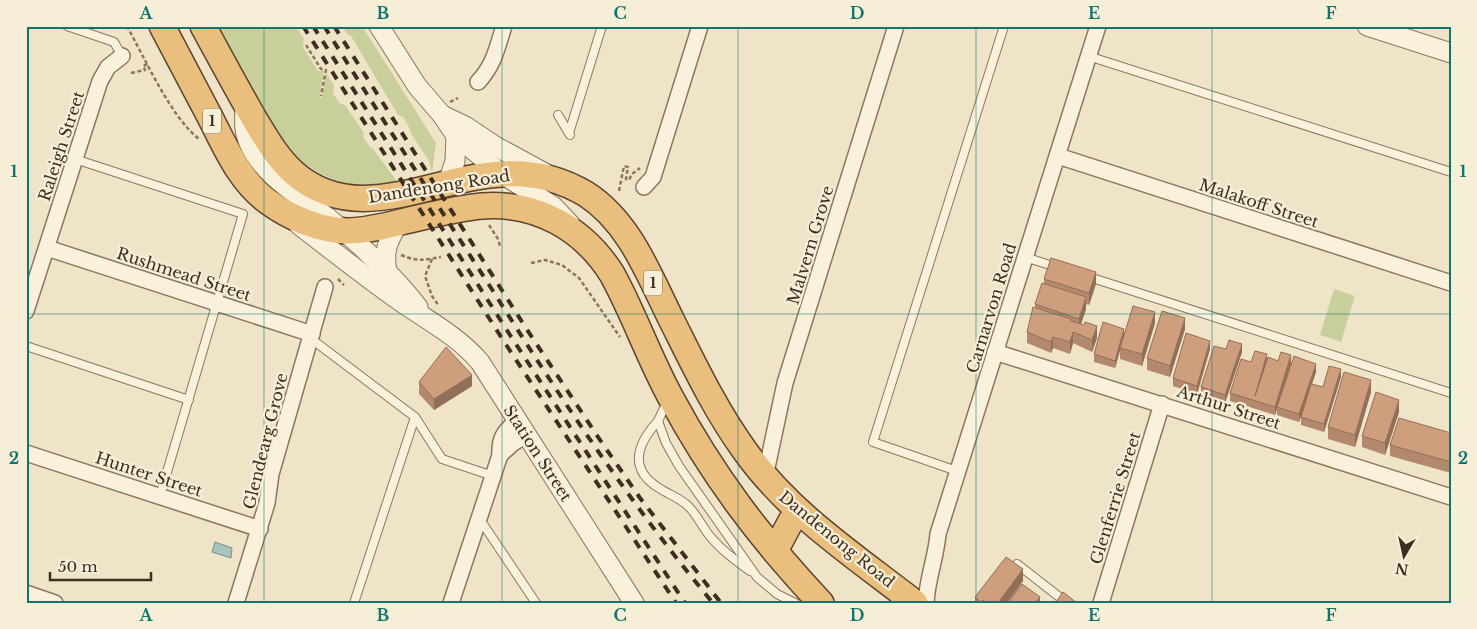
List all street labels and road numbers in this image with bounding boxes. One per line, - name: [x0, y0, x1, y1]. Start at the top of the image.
- street label: Raleigh Street: [34, 88, 88, 204]
- road number: 1: [203, 108, 221, 134]
- street label: Dandenong Road: [367, 165, 511, 207]
- street label: Malakoff Street: [1197, 174, 1321, 232]
- street label: Malvern Grove: [782, 183, 838, 307]
- street label: Carnarvon Road: [962, 240, 1020, 375]
- street label: Rushmead Street: [114, 243, 254, 305]
- road number: 1: [644, 270, 662, 296]
- street label: Glendearg Grove: [238, 371, 292, 511]
- street label: Arthur Street: [1174, 381, 1283, 433]
- street label: Station Street: [499, 401, 577, 505]
- street label: Glenferrie Street: [1085, 429, 1145, 567]
- street label: Hunter Street: [93, 447, 205, 501]
- street label: Dandenong Road: [775, 486, 899, 592]

